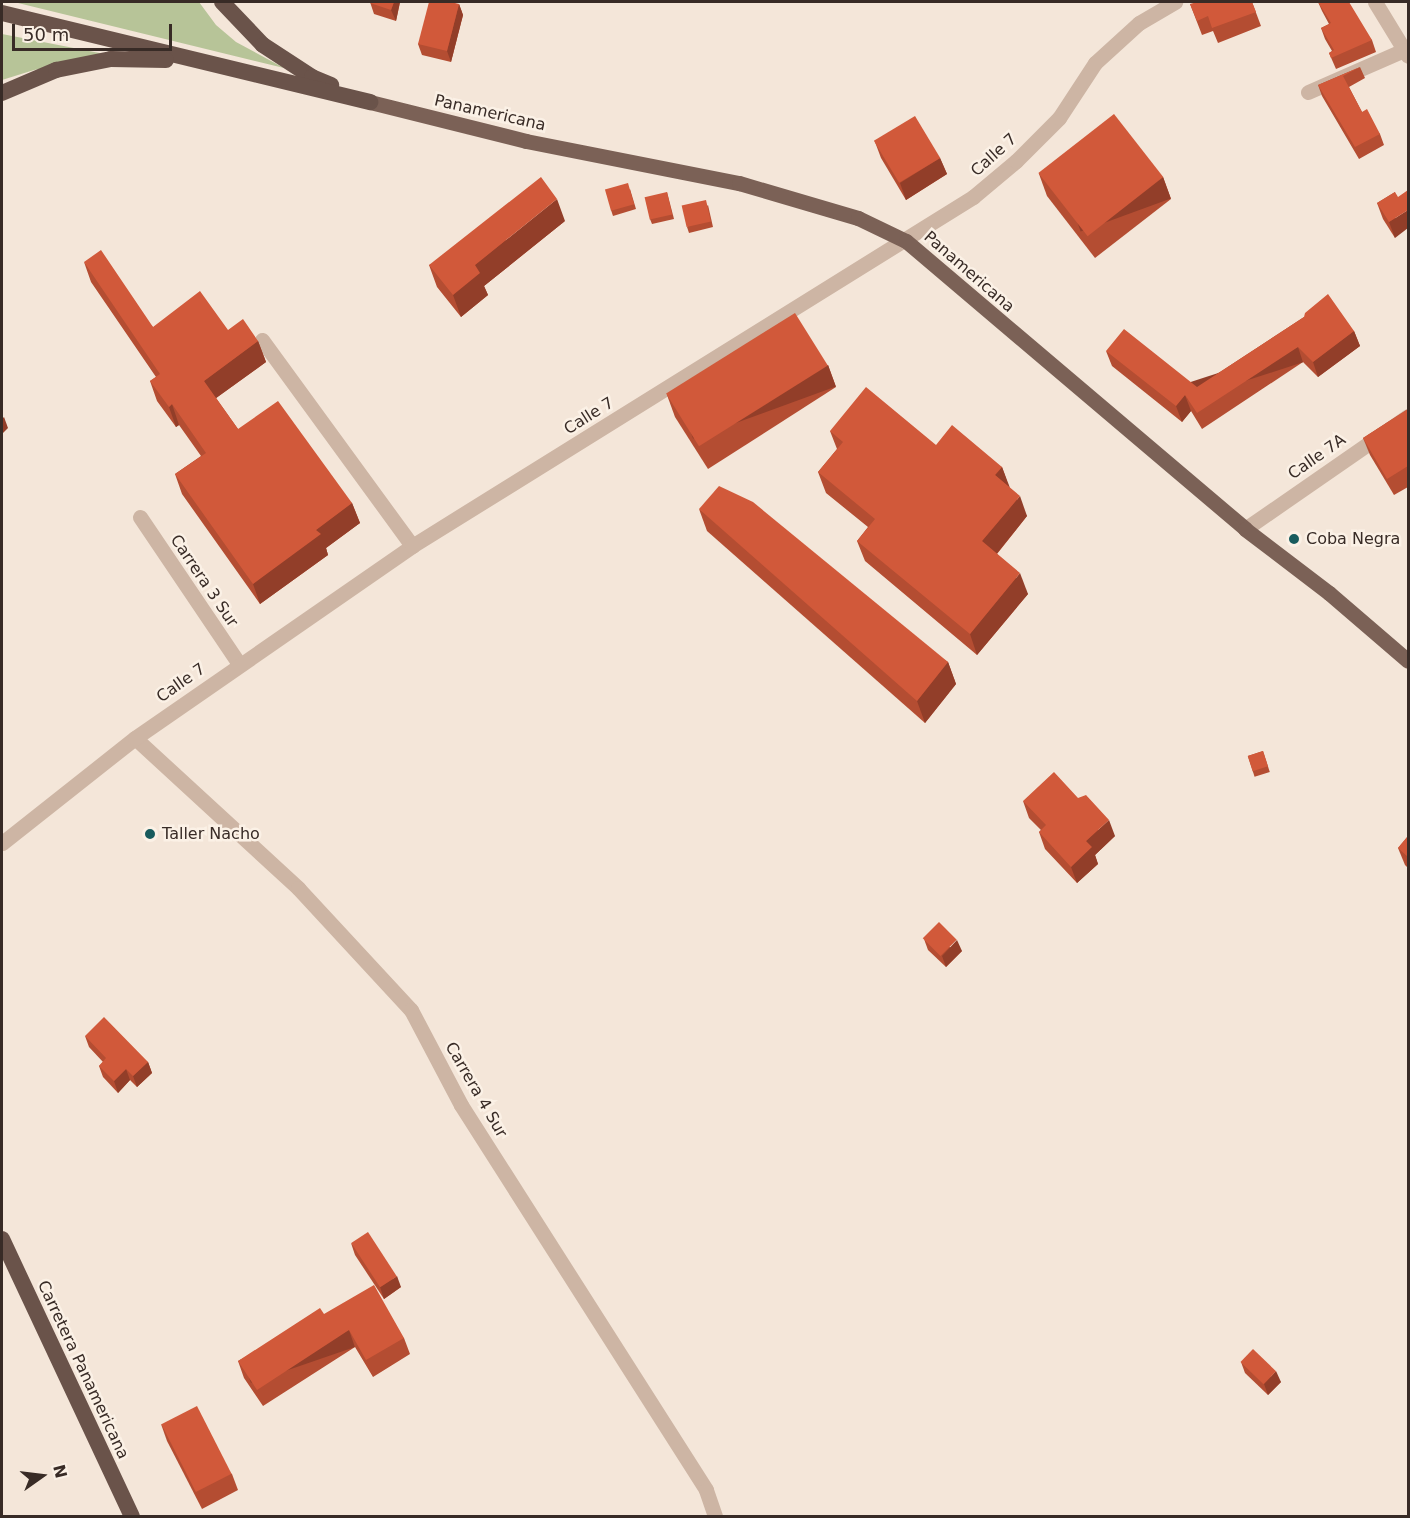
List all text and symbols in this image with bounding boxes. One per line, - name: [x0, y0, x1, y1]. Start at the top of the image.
- scale bar: [15, 12, 176, 50]
- text: 50 m: [23, 24, 69, 45]
- street label: Panamericana: [432, 91, 548, 135]
- street label: Calle 7: [967, 129, 1021, 181]
- street label: Panamericana: [920, 227, 1018, 317]
- street label: Calle 7: [561, 393, 617, 439]
- street label: Calle 7A: [1284, 430, 1350, 484]
- place label: Coba Negra: [1306, 529, 1400, 549]
- street label: Carrera 3 Sur: [166, 531, 242, 631]
- marker: Coba Negra: [1287, 532, 1301, 546]
- street label: Calle 7: [153, 659, 209, 707]
- place label: Taller Nacho: [162, 824, 260, 844]
- marker: Taller Nacho: [143, 827, 157, 841]
- street label: Carrera 4 Sur: [441, 1039, 511, 1141]
- street label: Carretera Panamericana: [33, 1278, 133, 1462]
- north arrow: [12, 1446, 72, 1506]
- text: N: [49, 1463, 71, 1480]

